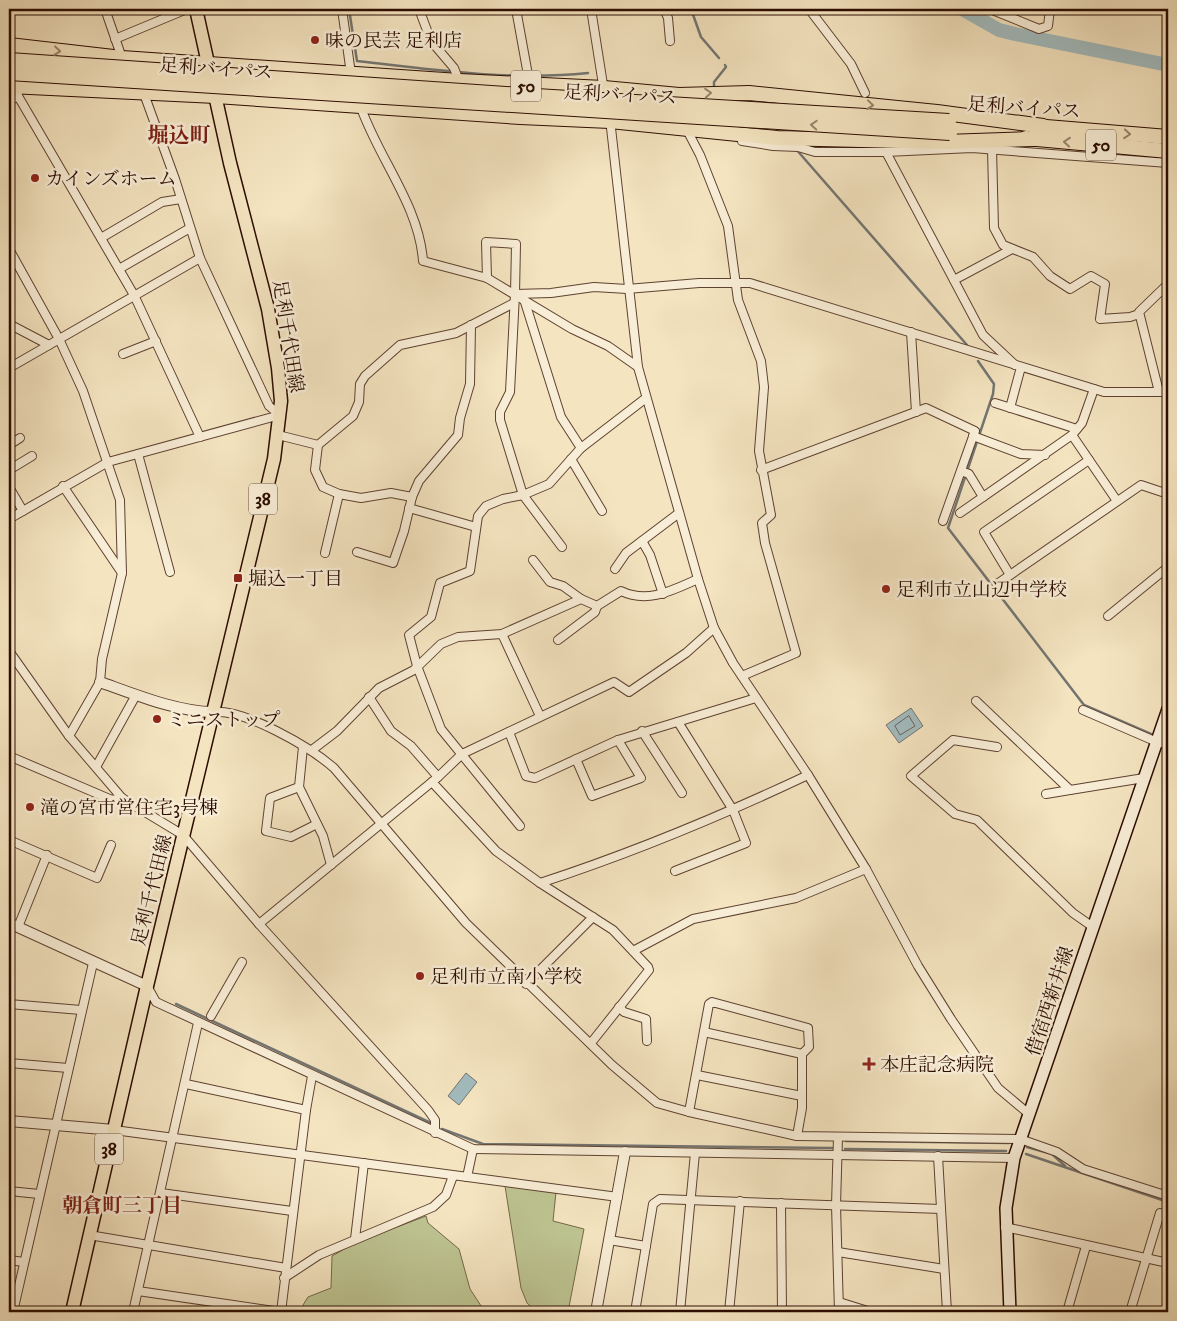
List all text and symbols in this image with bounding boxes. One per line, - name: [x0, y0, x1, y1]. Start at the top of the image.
- place label: 味の民芸 足利店: [325, 30, 462, 53]
- marker: 味の民芸 足利店: [309, 34, 321, 46]
- one-way arrow: [54, 45, 62, 56]
- street label: 足利バイパス: [158, 54, 273, 85]
- road number: 50: [511, 70, 541, 102]
- street label: 足利バイパス: [563, 81, 677, 110]
- one-way arrow: [704, 88, 712, 99]
- street label: 足利バイパス: [966, 93, 1081, 124]
- one-way arrow: [866, 99, 874, 110]
- one-way arrow: [810, 119, 818, 130]
- district label: 堀込町: [148, 123, 211, 149]
- one-way arrow: [1123, 128, 1131, 139]
- road number: 50: [1086, 130, 1116, 160]
- one-way arrow: [1063, 137, 1071, 148]
- place label: カインズホーム: [45, 168, 177, 191]
- marker: カインズホーム: [29, 172, 41, 184]
- street label: 足利千代田線: [267, 278, 308, 394]
- road number: 38: [249, 484, 277, 514]
- place label: 堀込一丁目: [248, 568, 343, 591]
- marker: 堀込一丁目: [232, 572, 244, 584]
- place label: 足利市立山辺中学校: [896, 579, 1067, 602]
- marker: 足利市立山辺中学校: [880, 583, 892, 595]
- place label: ミニストップ: [167, 709, 280, 732]
- marker: ミニストップ: [151, 713, 163, 725]
- place label: 滝の宮市営住宅3号棟: [40, 797, 218, 820]
- marker: 滝の宮市営住宅3号棟: [24, 801, 36, 813]
- street label: 足利千代田線: [128, 832, 177, 948]
- street label: 借宿西新井線: [1022, 944, 1079, 1059]
- place label: 足利市立南小学校: [430, 966, 582, 989]
- marker: 足利市立南小学校: [414, 970, 426, 982]
- place label: 本庄記念病院: [880, 1054, 994, 1077]
- marker: 本庄記念病院: [862, 1057, 876, 1071]
- road number: 38: [95, 1134, 123, 1164]
- district label: 朝倉町三丁目: [62, 1194, 182, 1219]

